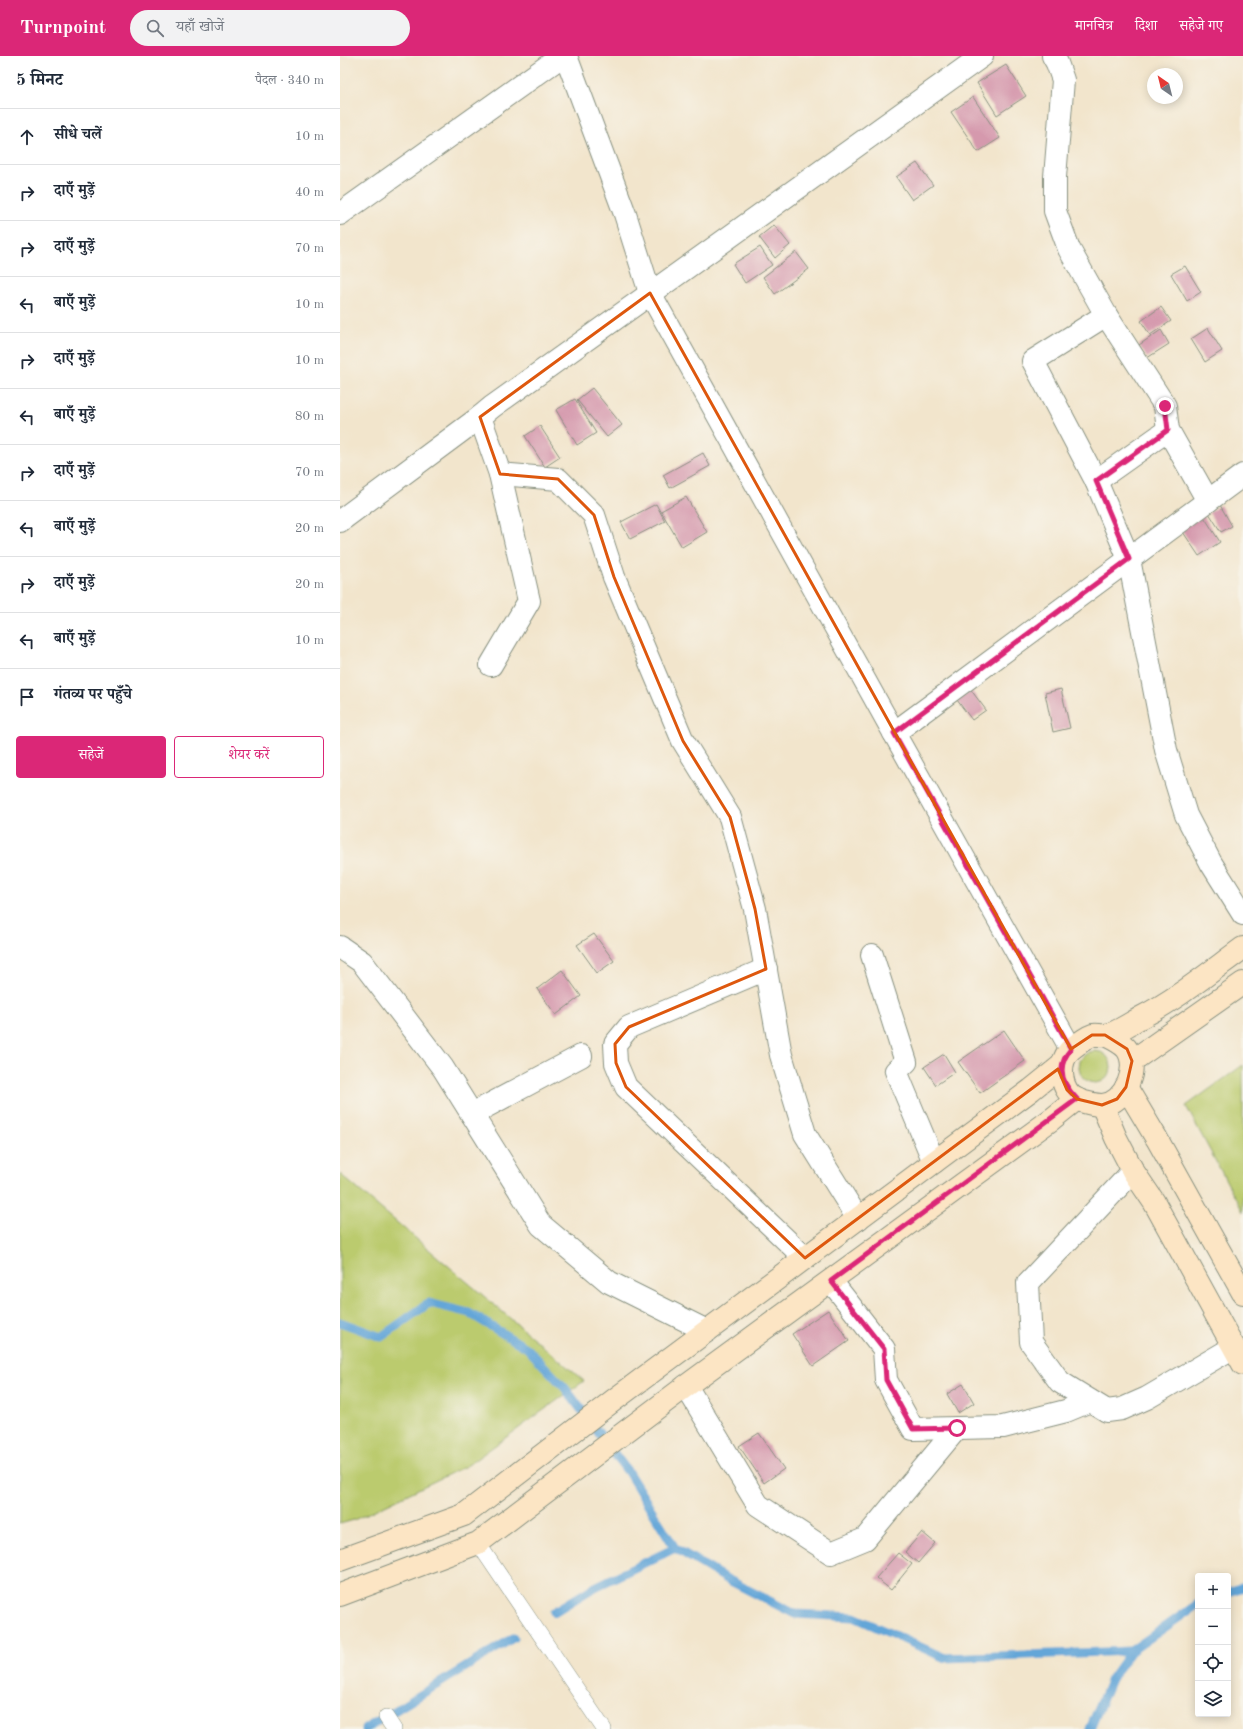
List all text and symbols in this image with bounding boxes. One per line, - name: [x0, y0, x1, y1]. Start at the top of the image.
- search box: [130, 10, 410, 46]
- icon: search: [144, 17, 166, 39]
- text: Turnpoint: [20, 19, 106, 38]
- text: मानचित्र: [1075, 19, 1113, 33]
- text: दिशा: [1135, 19, 1157, 33]
- text: सहेजे गए: [1179, 19, 1223, 33]
- text: यहाँ खोजें: [176, 20, 224, 35]
- north arrow: [1147, 68, 1183, 104]
- text: 5 मिनट: [16, 72, 63, 89]
- text: पैदल · 340 m: [255, 74, 324, 87]
- icon: ahead: [16, 126, 38, 148]
- text: सीधे चलें: [54, 128, 102, 143]
- text: 10 m: [295, 130, 324, 143]
- icon: right: [16, 182, 38, 204]
- text: दाएँ मुड़ें: [54, 184, 95, 199]
- text: 40 m: [295, 186, 324, 199]
- icon: right: [16, 238, 38, 260]
- text: दाएँ मुड़ें: [54, 240, 95, 255]
- text: 70 m: [295, 242, 324, 255]
- icon: left: [16, 294, 38, 316]
- text: बाएँ मुड़ें: [54, 296, 95, 311]
- text: 10 m: [295, 298, 324, 311]
- icon: right: [16, 350, 38, 372]
- text: दाएँ मुड़ें: [54, 352, 95, 367]
- text: 10 m: [295, 354, 324, 367]
- route end: [1156, 397, 1174, 415]
- icon: left: [16, 406, 38, 428]
- text: बाएँ मुड़ें: [54, 408, 95, 423]
- text: 80 m: [295, 410, 324, 423]
- icon: right: [16, 462, 38, 484]
- text: दाएँ मुड़ें: [54, 464, 95, 479]
- text: 70 m: [295, 466, 324, 479]
- icon: left: [16, 518, 38, 540]
- text: बाएँ मुड़ें: [54, 520, 95, 535]
- text: 20 m: [295, 522, 324, 535]
- icon: right: [16, 574, 38, 596]
- text: दाएँ मुड़ें: [54, 576, 95, 591]
- text: 20 m: [295, 578, 324, 591]
- icon: left: [16, 630, 38, 652]
- text: बाएँ मुड़ें: [54, 632, 95, 647]
- text: 10 m: [295, 634, 324, 647]
- icon: arrive: [16, 686, 38, 708]
- text: गंतव्य पर पहुँचे: [54, 688, 132, 703]
- button: सहेजें: [16, 736, 166, 778]
- button: शेयर करें: [174, 736, 324, 778]
- route start: [948, 1419, 966, 1437]
- map controls: [1195, 1573, 1231, 1717]
- button: +: [1195, 1573, 1231, 1609]
- button: −: [1195, 1609, 1231, 1645]
- button: locate: [1195, 1645, 1231, 1681]
- button: layers: [1195, 1681, 1231, 1717]

